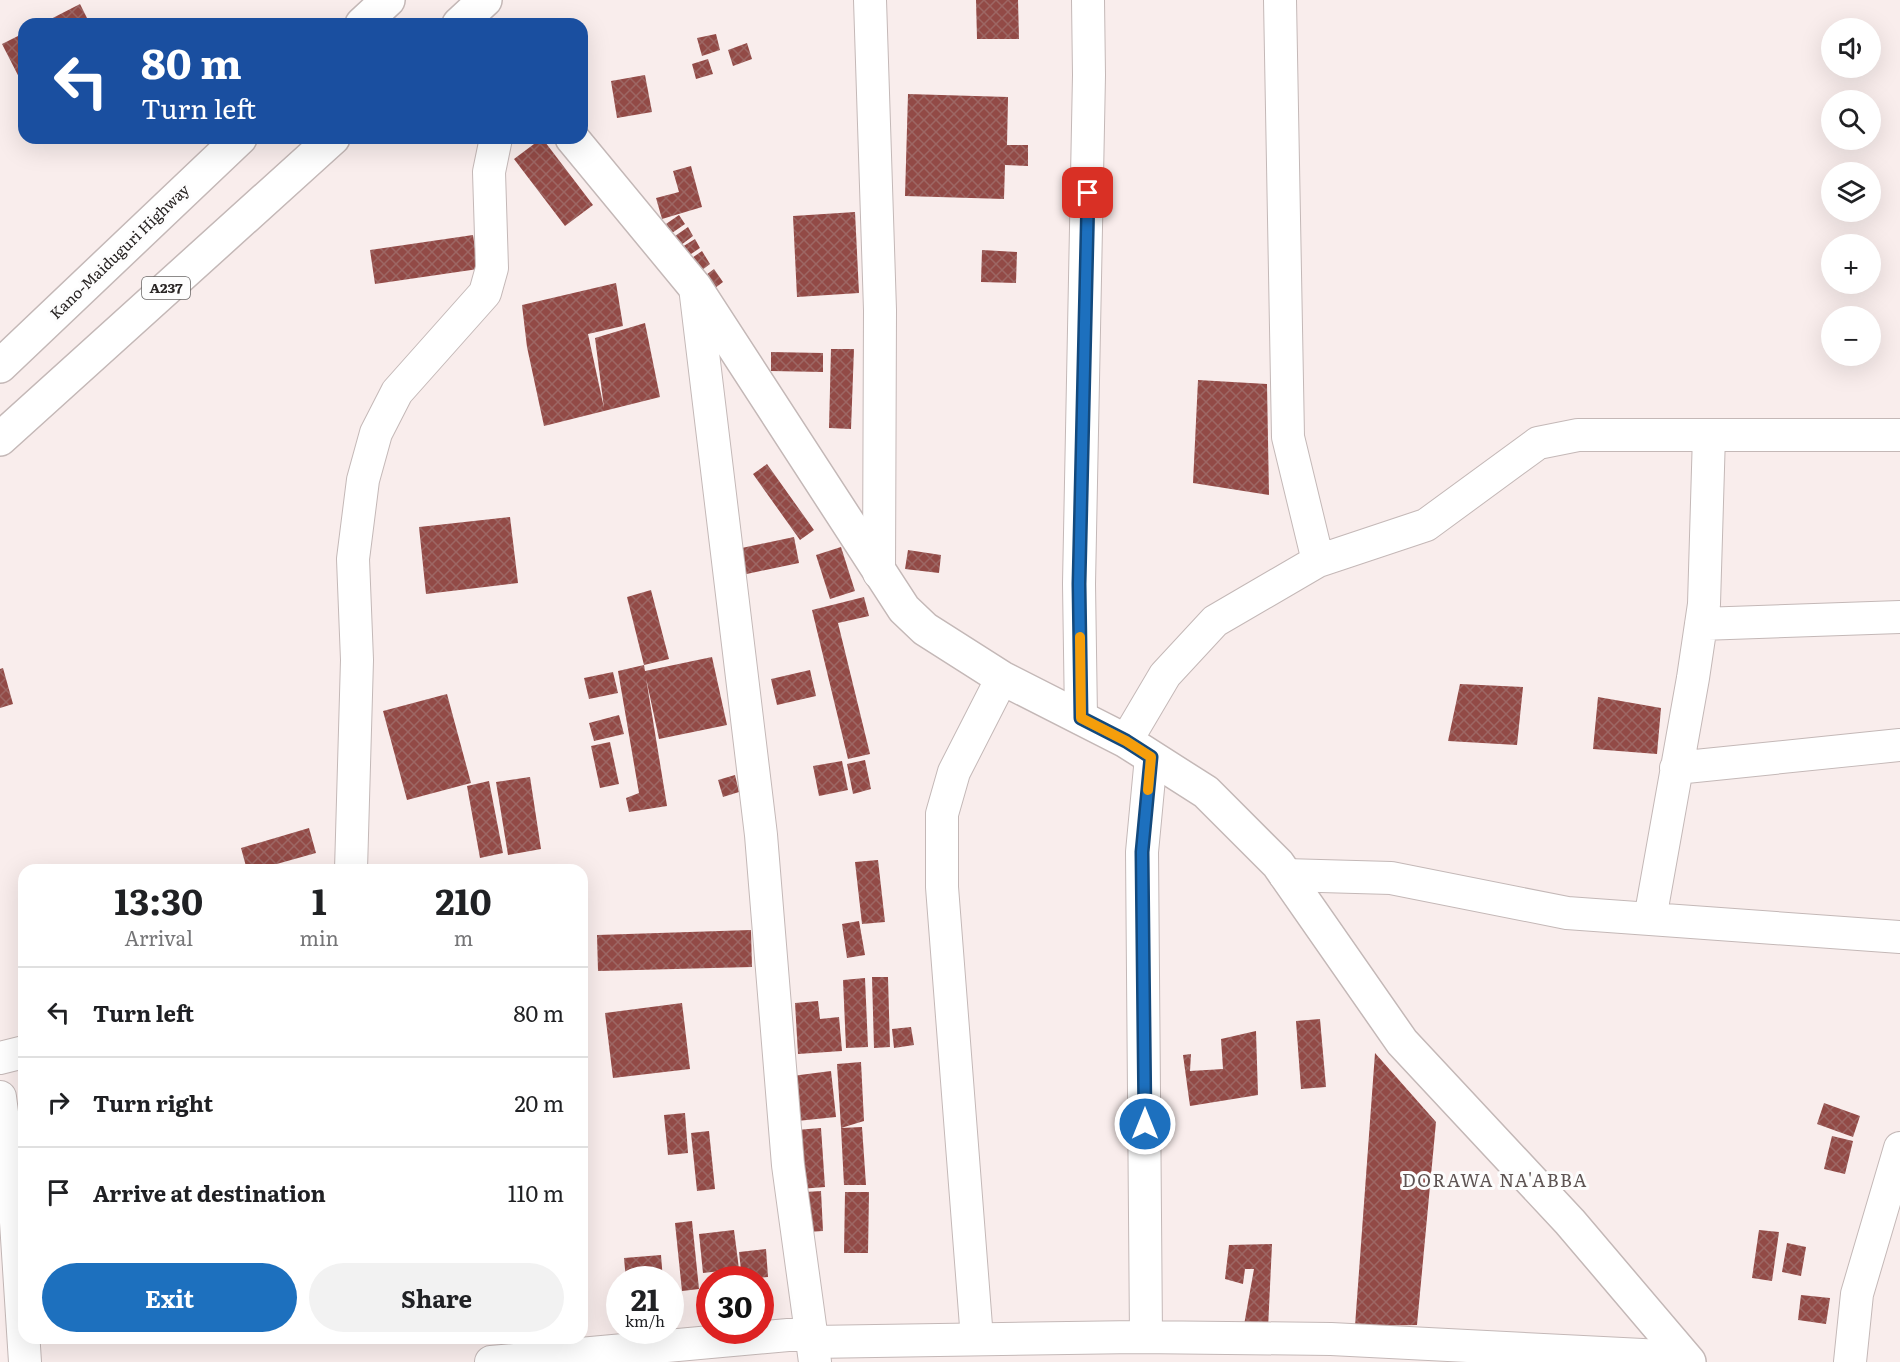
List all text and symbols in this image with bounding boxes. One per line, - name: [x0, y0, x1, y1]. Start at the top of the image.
- map controls: [1821, 18, 1881, 366]
- button: sound: [1821, 18, 1881, 78]
- text: 80 m: [141, 30, 242, 92]
- icon: left: [42, 42, 120, 120]
- text: Turn left: [141, 87, 256, 127]
- button: search: [1821, 90, 1881, 150]
- button: layers: [1821, 162, 1881, 222]
- pin: [1062, 167, 1113, 218]
- icon: arrive: [1071, 176, 1104, 209]
- street label: Kano-Maiduguri Highway: [44, 178, 194, 324]
- button: +: [1821, 234, 1881, 294]
- road number: A237: [142, 277, 190, 299]
- button: −: [1821, 306, 1881, 366]
- text: 13:30: [114, 873, 203, 926]
- text: 1: [312, 873, 327, 926]
- text: 210: [435, 873, 492, 926]
- text: Arrival: [125, 922, 193, 952]
- text: min: [300, 922, 339, 952]
- text: m: [454, 922, 473, 952]
- icon: left: [42, 996, 75, 1029]
- text: Turn left: [93, 996, 194, 1029]
- text: 80 m: [513, 996, 564, 1029]
- icon: right: [42, 1086, 75, 1119]
- text: Turn right: [93, 1086, 213, 1119]
- text: 20 m: [514, 1086, 564, 1119]
- position arrow: [1113, 1092, 1177, 1156]
- district label: DORAWA NA'ABBA: [1402, 1166, 1588, 1193]
- icon: arrive: [42, 1176, 75, 1209]
- text: Arrive at destination: [93, 1176, 326, 1209]
- text: 110 m: [508, 1176, 564, 1209]
- button: Exit: [42, 1263, 297, 1332]
- button: Share: [309, 1263, 564, 1332]
- speed limit sign: 30: [696, 1266, 774, 1344]
- text: 21: [631, 1276, 659, 1320]
- text: km/h: [625, 1309, 665, 1332]

